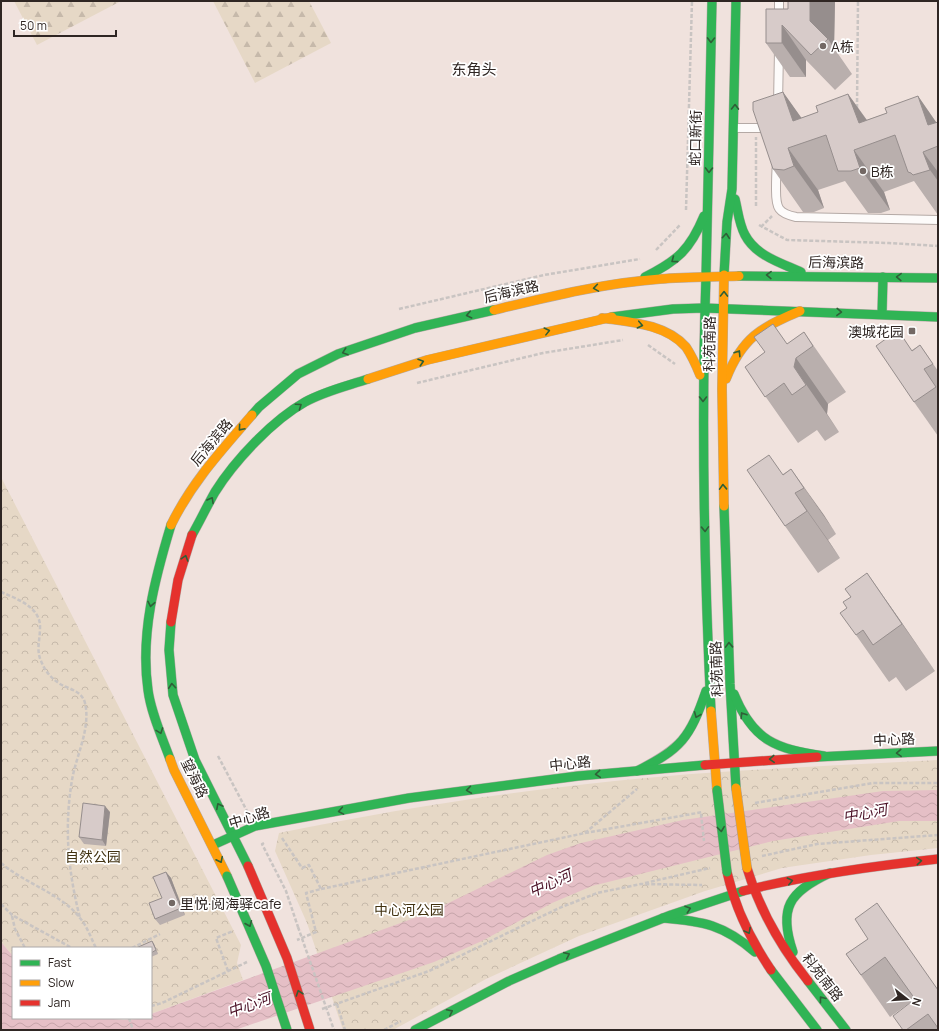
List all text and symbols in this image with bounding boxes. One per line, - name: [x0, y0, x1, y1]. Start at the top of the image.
- scale bar: [14, 12, 116, 38]
- text: 50 m: [20, 17, 47, 34]
- one-way arrow: [707, 37, 715, 43]
- place label: A栋: [831, 37, 854, 56]
- marker: A栋: [818, 41, 828, 51]
- district label: 东角头: [451, 59, 497, 80]
- one-way arrow: [730, 104, 739, 110]
- street label: 蛇口新街: [685, 110, 705, 166]
- place label: B栋: [871, 162, 894, 181]
- marker: B栋: [858, 166, 868, 176]
- one-way arrow: [705, 167, 713, 173]
- one-way arrow: [721, 233, 730, 239]
- street label: 后海滨路: [808, 252, 864, 272]
- one-way arrow: [672, 255, 679, 262]
- one-way arrow: [766, 271, 772, 279]
- one-way arrow: [896, 273, 902, 281]
- street label: 后海滨路: [482, 275, 540, 307]
- one-way arrow: [593, 283, 599, 292]
- one-way arrow: [720, 291, 728, 297]
- one-way arrow: [836, 308, 842, 316]
- one-way arrow: [466, 310, 472, 318]
- street label: 科苑南路: [699, 316, 719, 372]
- one-way arrow: [637, 320, 643, 329]
- place label: 澳城花园: [848, 322, 904, 341]
- marker: 澳城花园: [907, 326, 917, 336]
- one-way arrow: [544, 327, 550, 335]
- one-way arrow: [341, 347, 348, 356]
- one-way arrow: [733, 351, 740, 358]
- one-way arrow: [417, 358, 424, 367]
- one-way arrow: [699, 396, 707, 402]
- one-way arrow: [295, 403, 302, 411]
- street label: 后海滨路: [186, 414, 236, 470]
- one-way arrow: [239, 423, 246, 431]
- one-way arrow: [719, 484, 728, 490]
- one-way arrow: [206, 497, 214, 504]
- one-way arrow: [700, 526, 709, 532]
- one-way arrow: [180, 554, 189, 561]
- one-way arrow: [147, 600, 155, 607]
- street label: 科苑南路: [706, 641, 726, 697]
- one-way arrow: [725, 642, 733, 648]
- one-way arrow: [168, 683, 177, 689]
- one-way arrow: [694, 712, 702, 719]
- one-way arrow: [741, 712, 748, 719]
- one-way arrow: [155, 728, 164, 735]
- street label: 中心路: [873, 728, 915, 750]
- one-way arrow: [896, 748, 902, 757]
- street label: 中心路: [548, 751, 592, 775]
- street label: 望海路: [177, 755, 213, 801]
- one-way arrow: [769, 755, 775, 764]
- one-way arrow: [595, 770, 601, 779]
- one-way arrow: [466, 785, 472, 794]
- water label: 中心河: [841, 798, 892, 827]
- street label: 中心路: [226, 802, 272, 832]
- one-way arrow: [216, 803, 223, 810]
- one-way arrow: [338, 806, 344, 814]
- one-way arrow: [716, 826, 725, 832]
- park label: 自然公园: [65, 847, 121, 866]
- one-way arrow: [215, 856, 223, 864]
- one-way arrow: [916, 857, 922, 866]
- water label: 中心河: [525, 863, 578, 902]
- one-way arrow: [786, 877, 793, 886]
- place label: 里悦·阅海驿cafe: [180, 894, 282, 913]
- marker: 里悦·阅海驿cafe: [167, 898, 177, 908]
- park label: 中心河公园: [374, 900, 444, 919]
- one-way arrow: [685, 906, 692, 914]
- one-way arrow: [244, 920, 252, 928]
- one-way arrow: [743, 927, 750, 934]
- legend: [12, 947, 152, 1019]
- street label: 科苑南路: [798, 949, 848, 1005]
- one-way arrow: [563, 952, 570, 960]
- text: Fast: [48, 954, 72, 971]
- text: Slow: [48, 974, 74, 991]
- north arrow: [887, 979, 927, 1019]
- water label: 中心河: [224, 986, 277, 1023]
- one-way arrow: [295, 989, 303, 996]
- text: Jam: [48, 994, 70, 1011]
- text: N: [909, 996, 925, 1008]
- one-way arrow: [820, 997, 827, 1004]
- one-way arrow: [446, 1009, 453, 1017]

